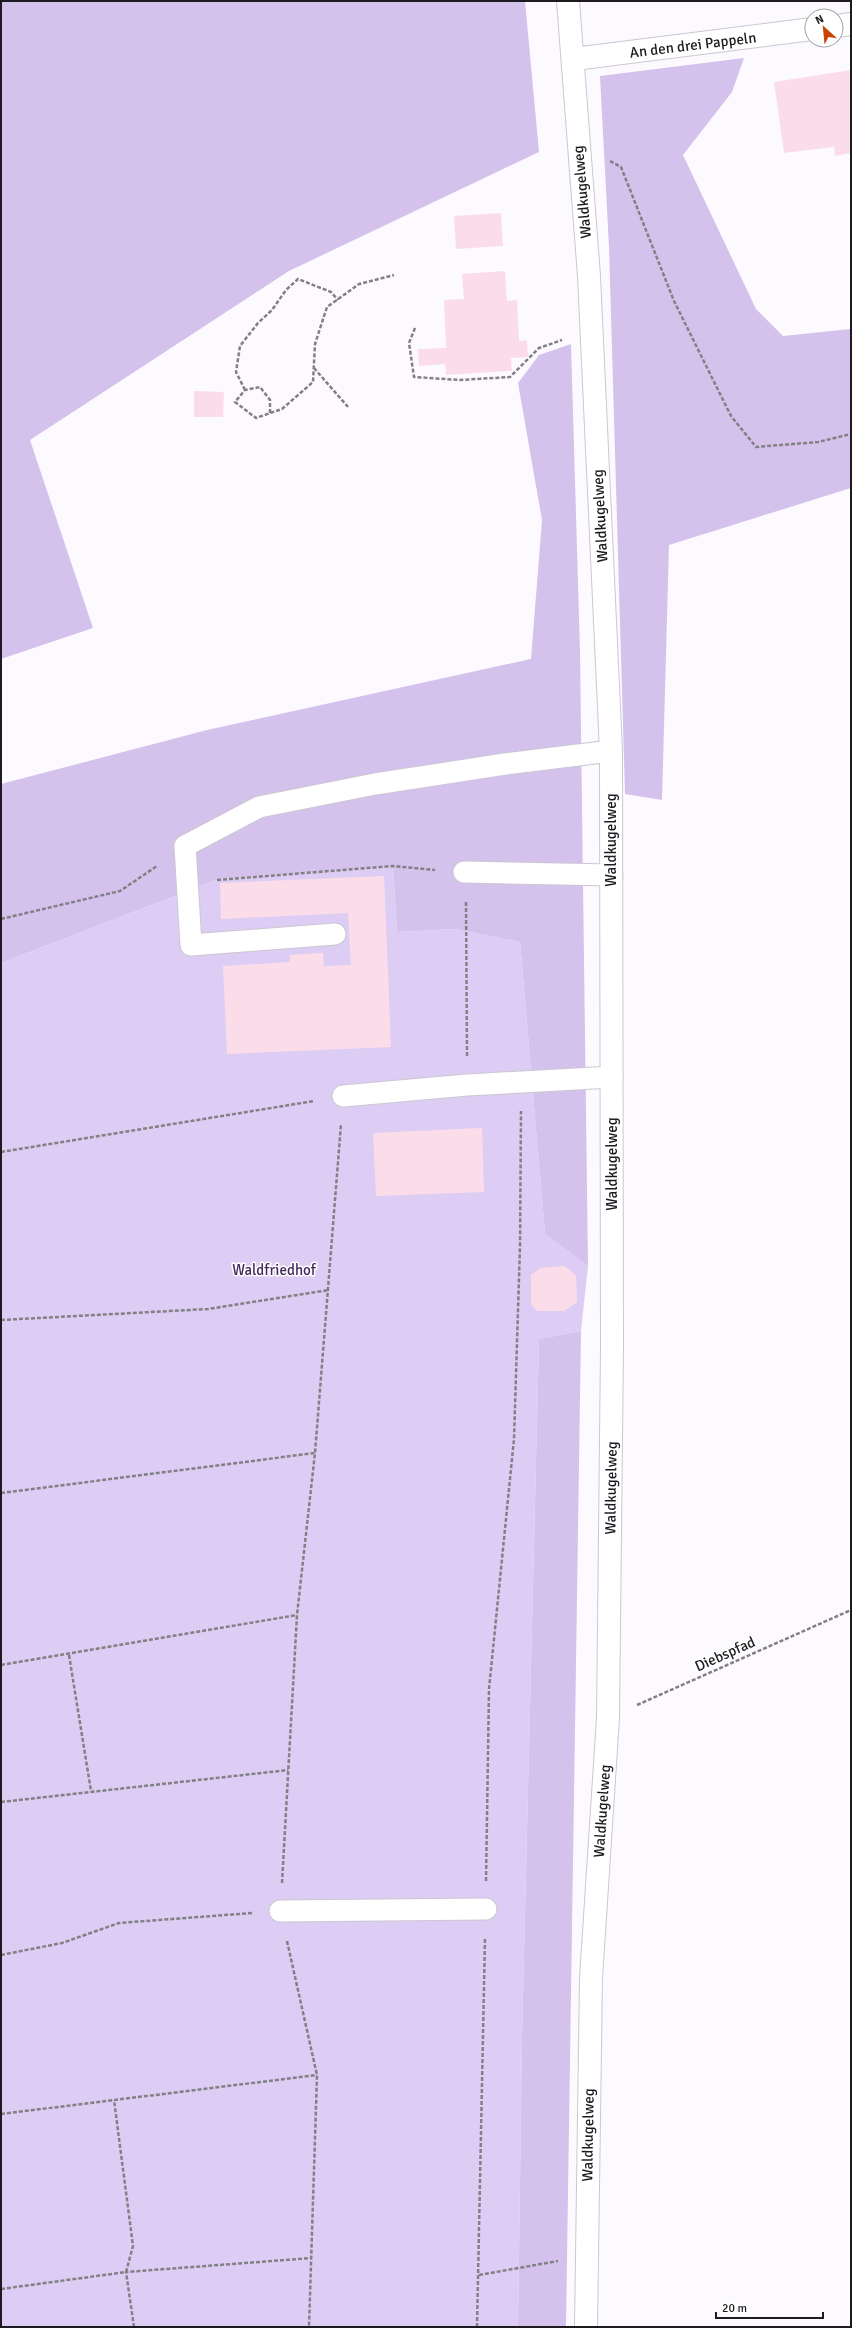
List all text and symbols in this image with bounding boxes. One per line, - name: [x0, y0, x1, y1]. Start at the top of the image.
- north arrow: [804, 8, 844, 48]
- text: N: [813, 12, 826, 27]
- street label: An den drei Pappeln: [629, 28, 757, 62]
- street label: Waldkugelweg: [569, 145, 595, 239]
- street label: Waldkugelweg: [589, 469, 611, 563]
- street label: Waldkugelweg: [602, 793, 620, 887]
- street label: Waldkugelweg: [603, 1117, 621, 1211]
- park label: Waldfriedhof: [232, 1261, 317, 1279]
- street label: Waldkugelweg: [601, 1441, 621, 1535]
- street label: Diebspfad: [692, 1633, 758, 1675]
- street label: Waldkugelweg: [590, 1764, 614, 1858]
- street label: Waldkugelweg: [578, 2088, 598, 2182]
- scale bar: [716, 2294, 823, 2320]
- text: 20 m: [722, 2301, 747, 2316]

